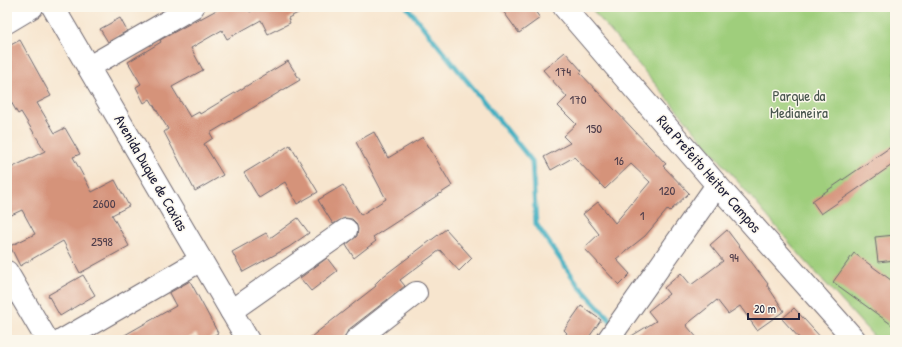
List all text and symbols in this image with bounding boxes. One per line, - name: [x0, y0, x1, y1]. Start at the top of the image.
- house number: 174: [555, 62, 571, 80]
- park label: Parque da Medianeira: [770, 85, 828, 123]
- house number: 170: [570, 90, 587, 108]
- street label: Rua Prefeito Heitor Campos: [652, 110, 767, 237]
- street label: Avenida Duque de Caxias: [110, 111, 193, 235]
- house number: 150: [586, 119, 602, 137]
- house number: 16: [614, 151, 624, 169]
- house number: 120: [659, 181, 675, 199]
- house number: 2600: [93, 194, 116, 212]
- house number: 1: [640, 206, 645, 224]
- house number: 2598: [91, 232, 113, 250]
- house number: 94: [729, 248, 739, 266]
- scale bar: [748, 295, 799, 321]
- text: 20 m: [754, 300, 776, 317]

